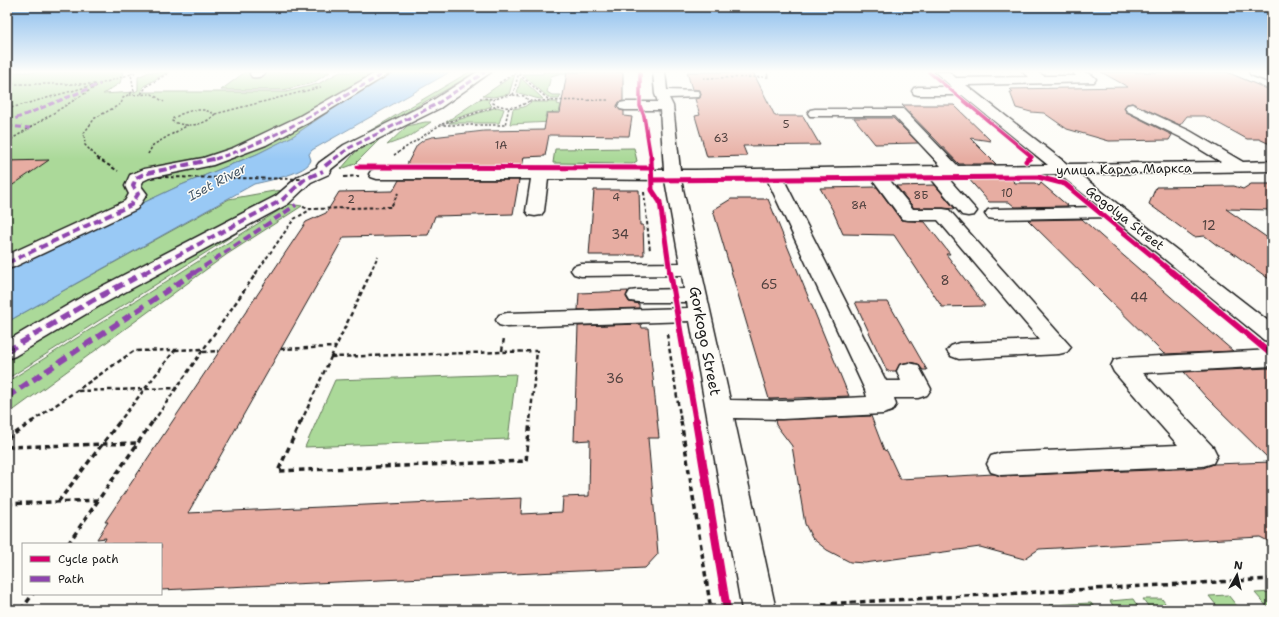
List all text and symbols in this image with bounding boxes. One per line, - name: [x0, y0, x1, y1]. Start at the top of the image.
- house number: 5: [783, 117, 790, 132]
- house number: 63: [714, 131, 728, 146]
- house number: 1А: [495, 138, 507, 153]
- water label: Iset River: [184, 159, 250, 205]
- street label: улица Карла Маркса: [1056, 159, 1192, 179]
- street label: Gogolya Street: [1082, 182, 1168, 254]
- house number: 10: [1001, 186, 1013, 201]
- house number: 8Б: [914, 188, 928, 203]
- house number: 4: [612, 190, 620, 205]
- house number: 2: [347, 192, 355, 207]
- house number: 8А: [851, 198, 867, 213]
- house number: 12: [1202, 217, 1216, 234]
- house number: 34: [611, 226, 629, 243]
- house number: 8: [940, 272, 950, 289]
- house number: 65: [761, 276, 777, 293]
- street label: Gorkogo Street: [685, 285, 725, 397]
- house number: 44: [1130, 289, 1148, 306]
- house number: 36: [606, 370, 624, 387]
- legend: [22, 543, 162, 595]
- text: Cycle path: [58, 551, 119, 567]
- north arrow: [1217, 555, 1257, 595]
- text: N: [1233, 558, 1244, 574]
- text: Path: [58, 571, 84, 587]

